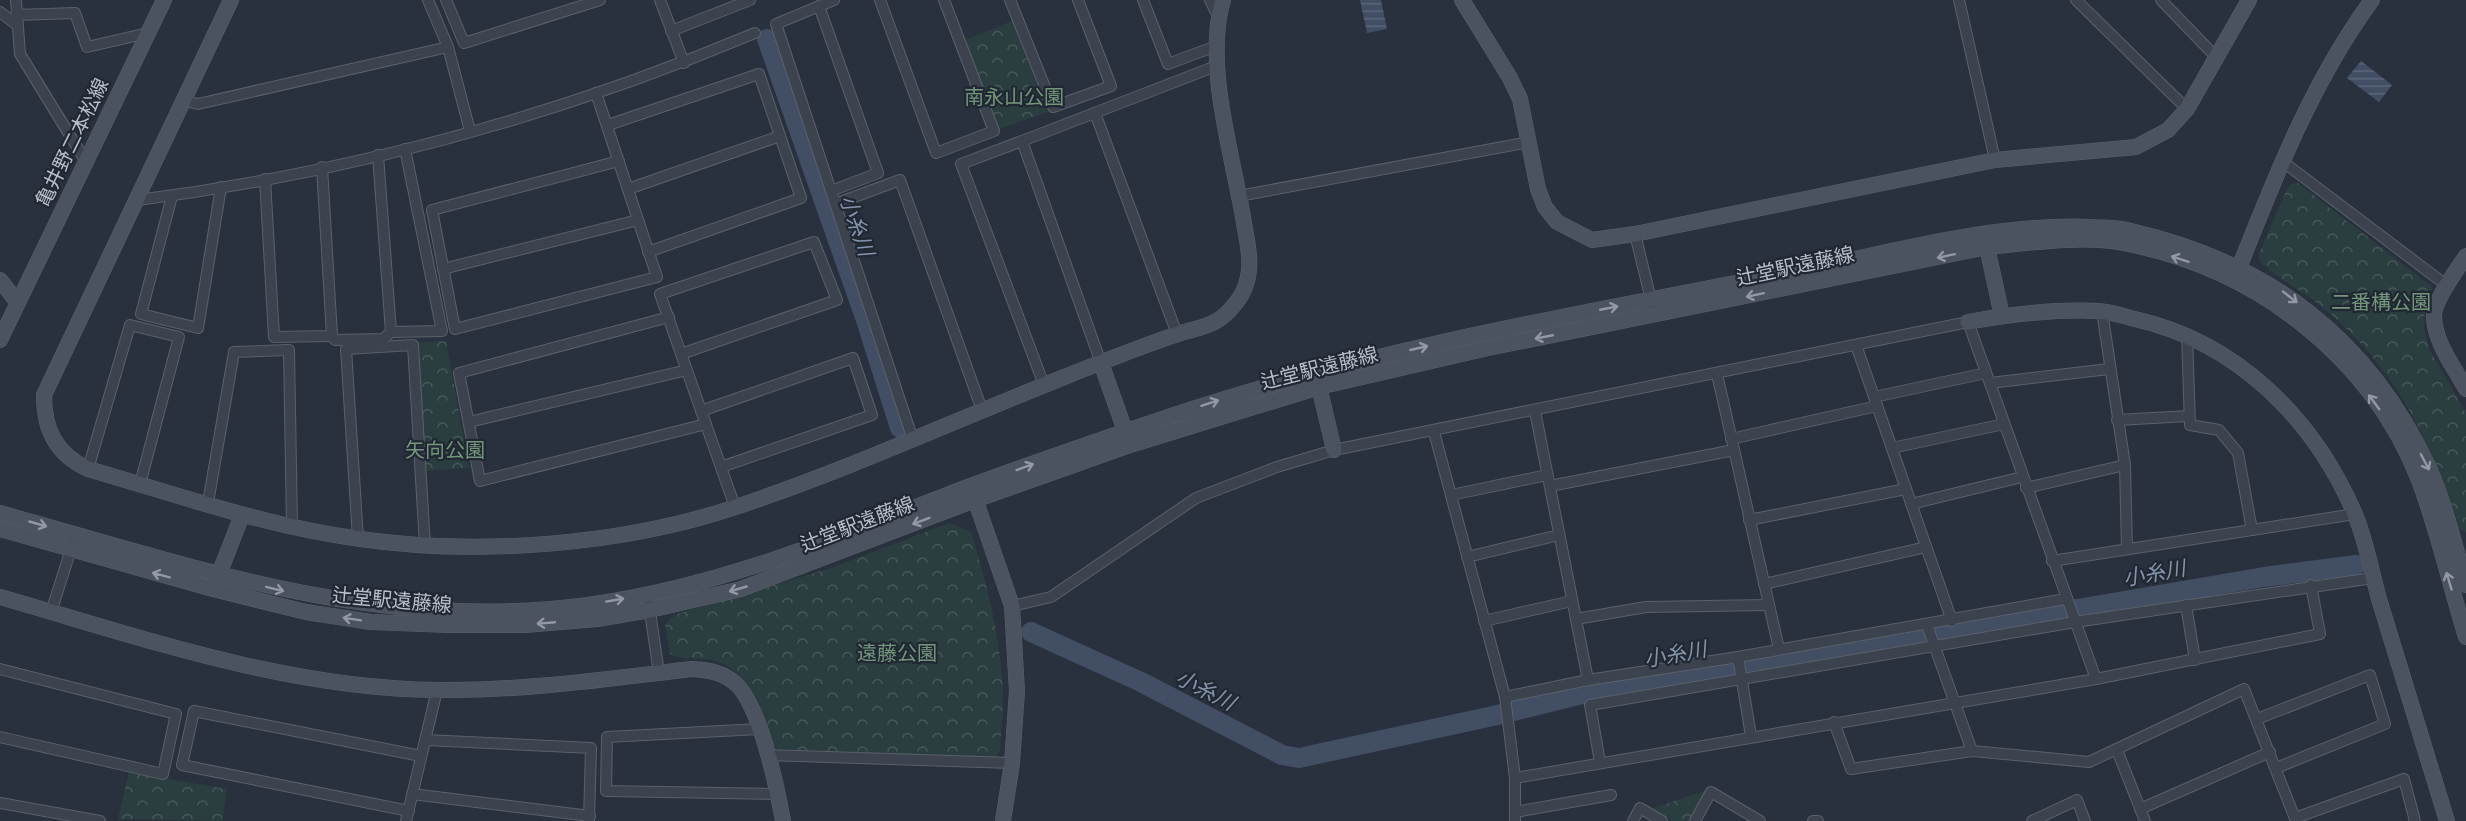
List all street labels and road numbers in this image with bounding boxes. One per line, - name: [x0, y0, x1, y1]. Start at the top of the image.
- street label: 亀井野二本松線: [30, 74, 112, 210]
- street label: 辻堂駅遠藤線: [1734, 241, 1856, 289]
- street label: 辻堂駅遠藤線: [1258, 341, 1380, 393]
- street label: 辻堂駅遠藤線: [797, 490, 917, 556]
- street label: 辻堂駅遠藤線: [331, 582, 453, 616]

